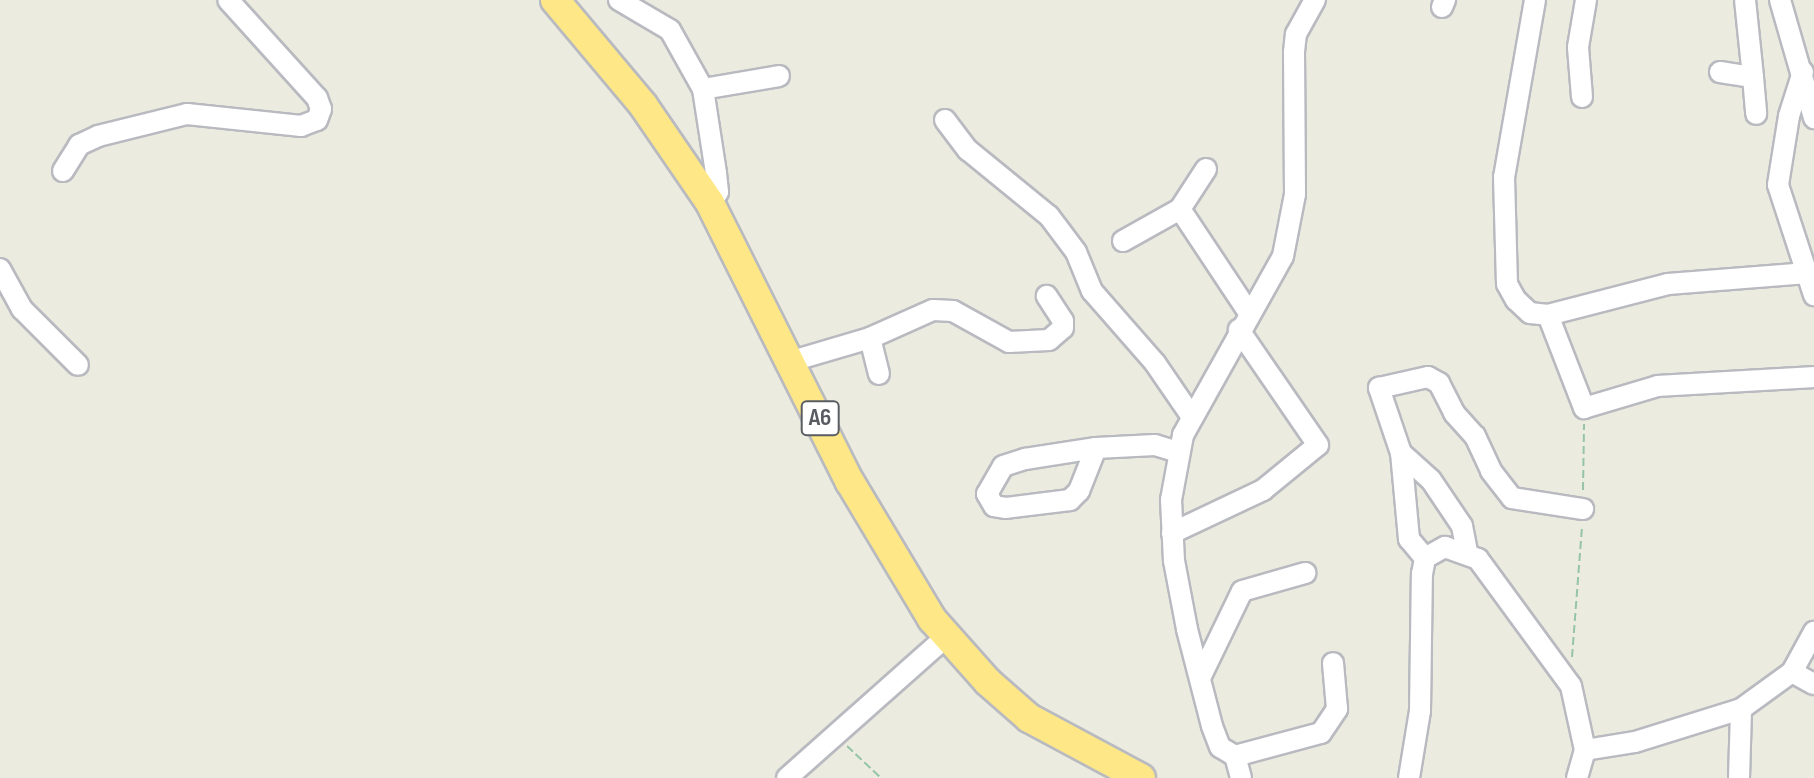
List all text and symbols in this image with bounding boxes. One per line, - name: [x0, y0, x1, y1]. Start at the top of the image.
- road number: A6: [800, 398, 840, 438]

